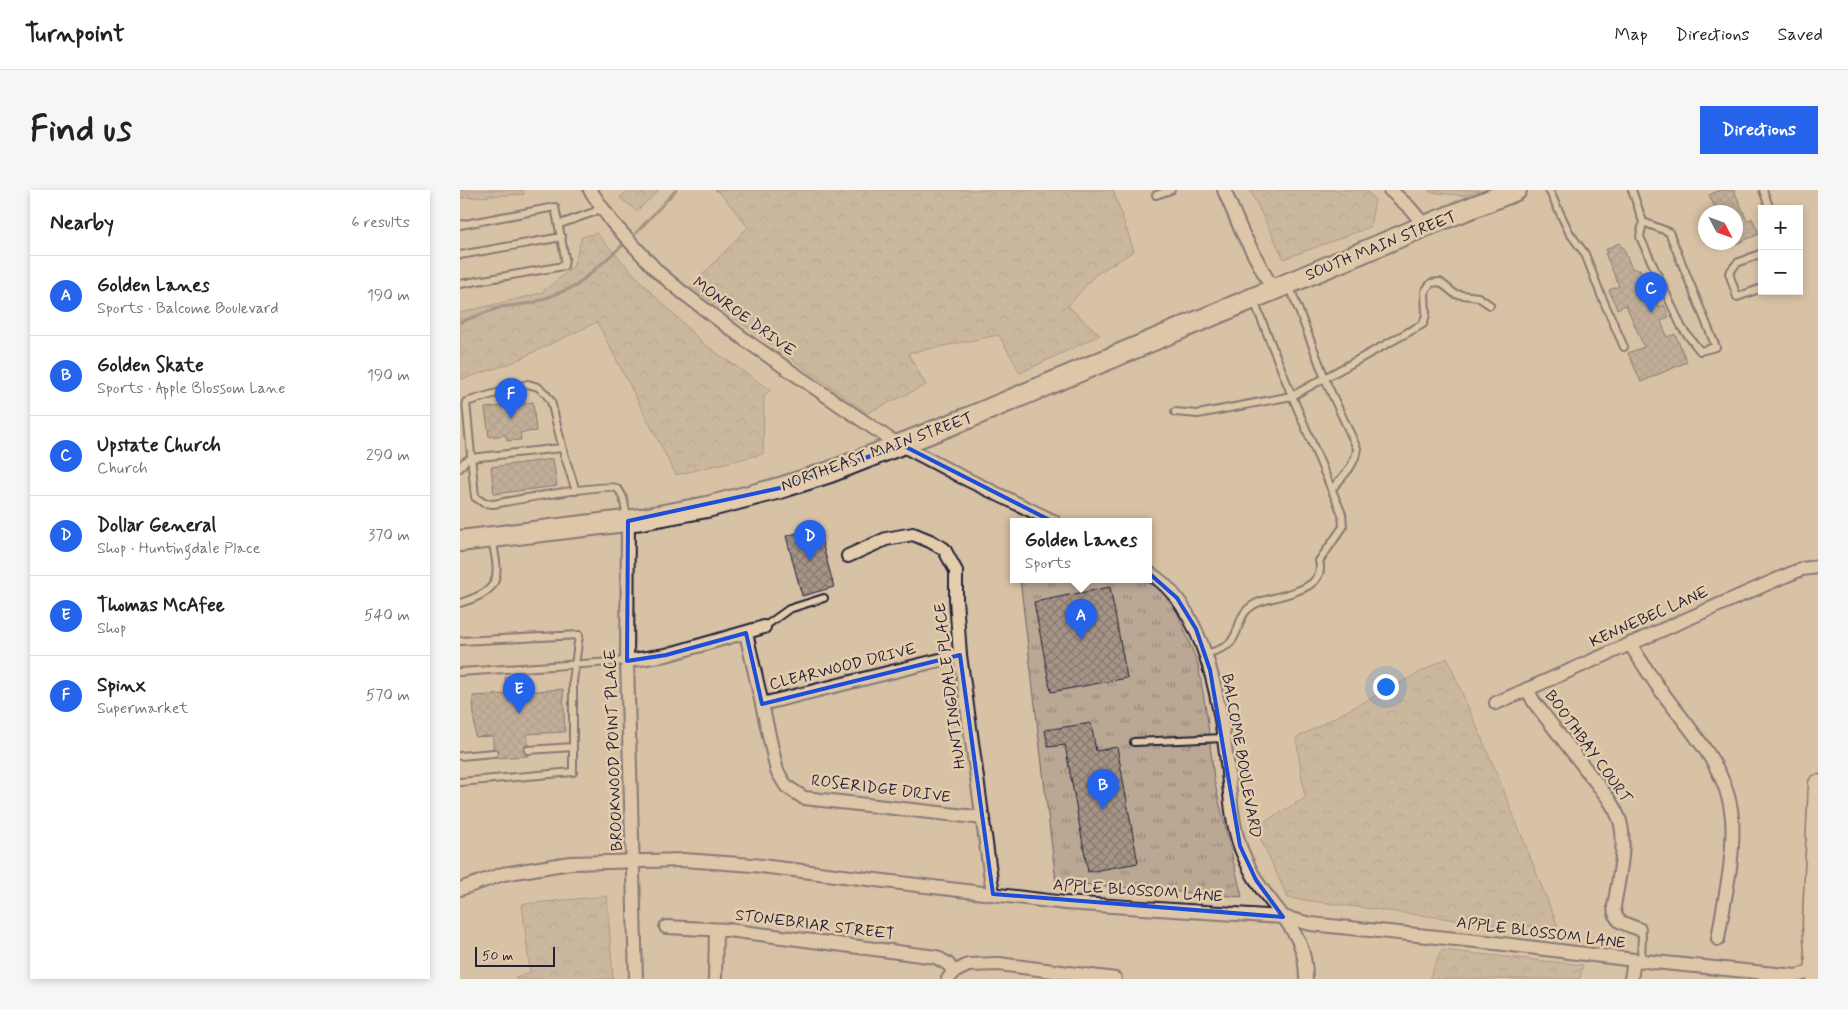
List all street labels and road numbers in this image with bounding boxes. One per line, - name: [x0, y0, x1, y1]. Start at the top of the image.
- street label: SOUTH MAIN STREET: [1302, 206, 1460, 286]
- street label: MONROE DRIVE: [688, 272, 800, 362]
- street label: NORTHEAST MAIN STREET: [778, 407, 976, 497]
- street label: KENNEBEC LANE: [1586, 581, 1712, 653]
- street label: HUNTINGDALE PLACE: [929, 602, 971, 770]
- street label: CLEARWOOD DRIVE: [767, 639, 919, 695]
- street label: BROOKWOOD POINT PLACE: [600, 648, 628, 852]
- street label: BALCOME BOULEVARD: [1216, 672, 1266, 840]
- street label: BOOTHBAY COURT: [1540, 686, 1637, 809]
- street label: ROSERIDGE DRIVE: [810, 770, 952, 808]
- street label: APPLE BLOSSOM LANE: [1052, 875, 1224, 907]
- street label: STONEBRIAR STREET: [734, 905, 896, 945]
- street label: APPLE BLOSSOM LANE: [1455, 912, 1627, 954]

